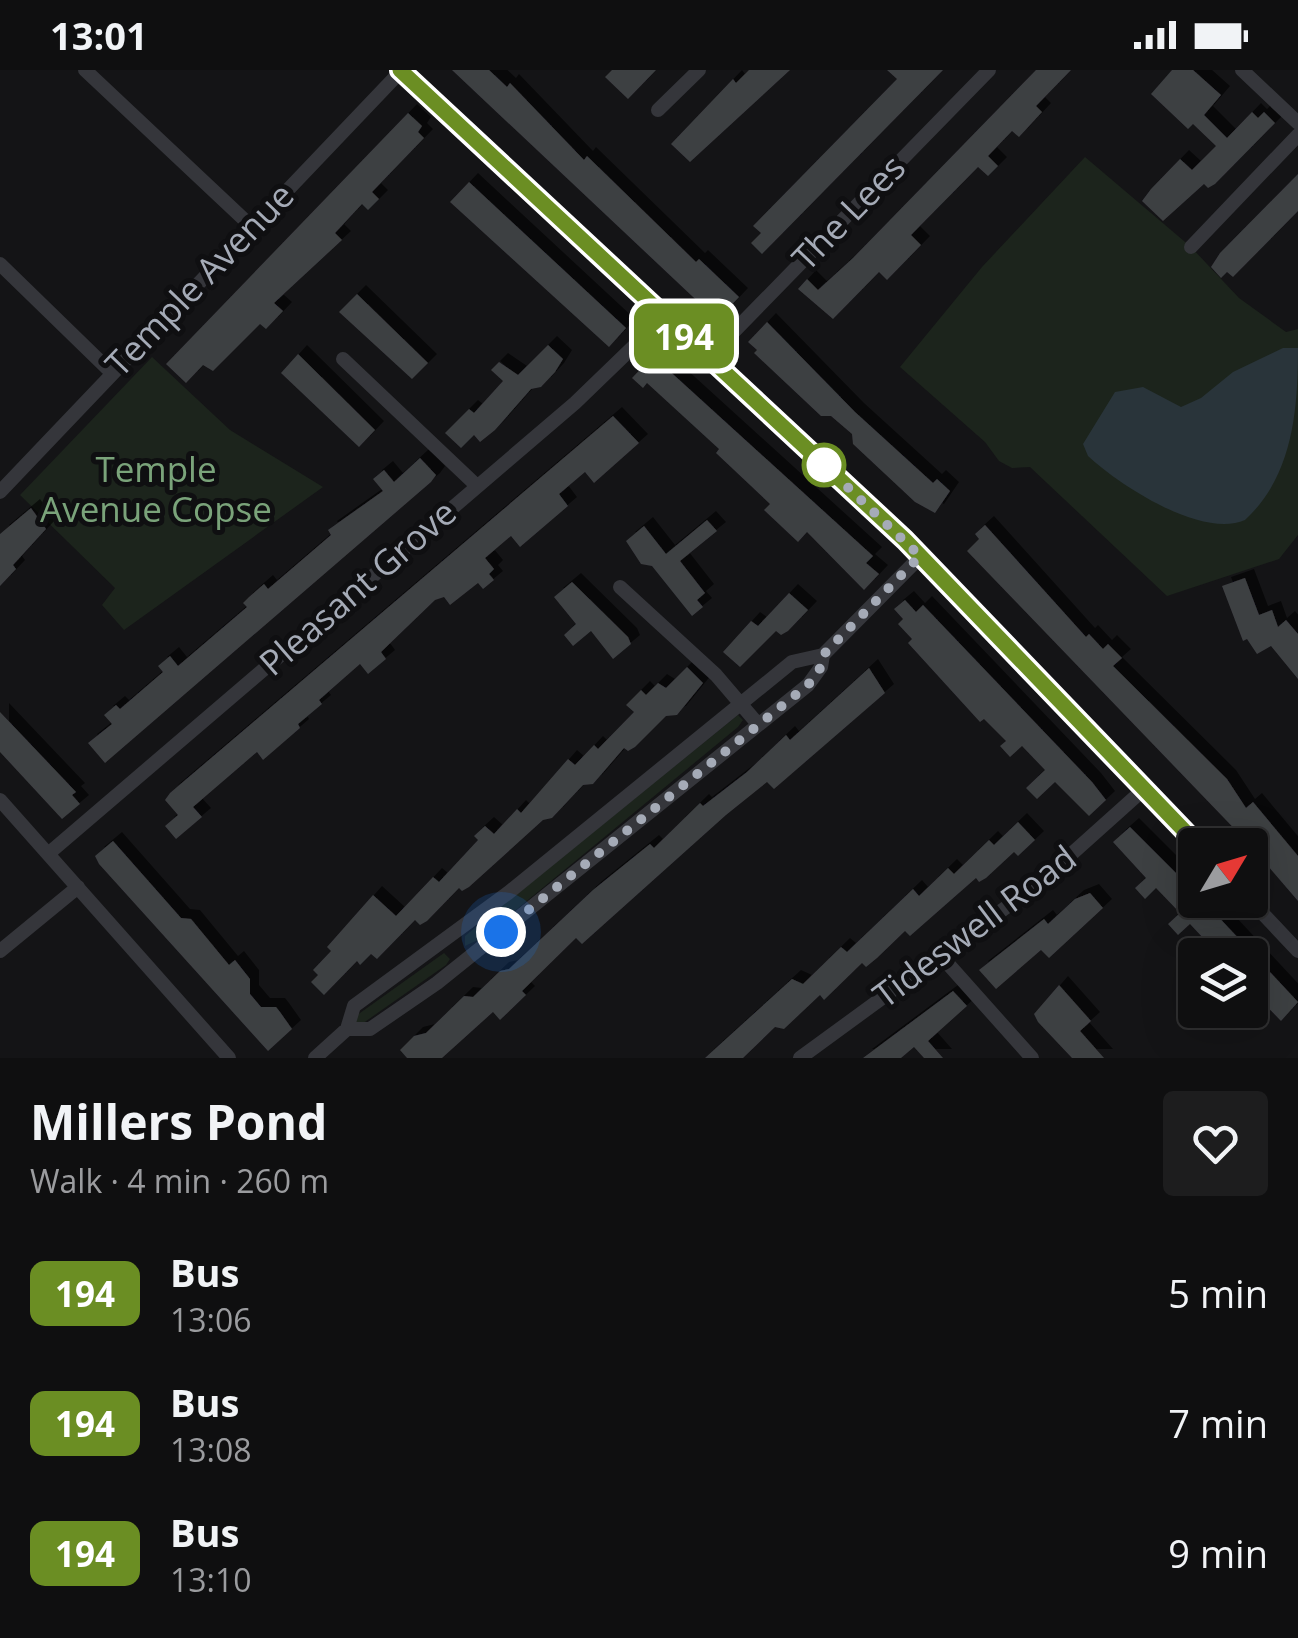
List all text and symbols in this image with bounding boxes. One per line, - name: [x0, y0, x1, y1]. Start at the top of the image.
- text: 13:01: [50, 9, 148, 61]
- street label: The Lees: [781, 144, 915, 280]
- street label: Temple Avenue: [94, 172, 303, 386]
- line badge: 194: [626, 304, 742, 368]
- text: 194: [654, 313, 714, 360]
- unlabelled marker: [803, 444, 845, 486]
- park label: Temple Avenue Copse: [40, 445, 272, 532]
- street label: Pleasant Grove: [249, 488, 465, 685]
- north arrow: [1178, 828, 1268, 918]
- map controls: [1178, 828, 1268, 1028]
- street label: Tideswell Road: [863, 834, 1085, 1018]
- your location: [476, 907, 526, 957]
- button: layers: [1178, 938, 1268, 1028]
- text: Millers Pond: [30, 1089, 327, 1154]
- button: heart: [1163, 1091, 1268, 1196]
- text: Walk · 4 min · 260 m: [30, 1159, 329, 1202]
- text: Bus: [170, 1246, 239, 1298]
- text: 5 min: [1168, 1267, 1268, 1319]
- text: 194: [55, 1270, 115, 1317]
- text: 13:06: [170, 1298, 252, 1341]
- text: Bus: [170, 1376, 239, 1428]
- text: 7 min: [1168, 1397, 1268, 1449]
- text: 194: [55, 1400, 115, 1447]
- text: 13:08: [170, 1428, 252, 1471]
- text: Bus: [170, 1506, 239, 1558]
- text: 9 min: [1168, 1527, 1268, 1579]
- text: 194: [55, 1530, 115, 1577]
- text: 13:10: [170, 1558, 252, 1601]

